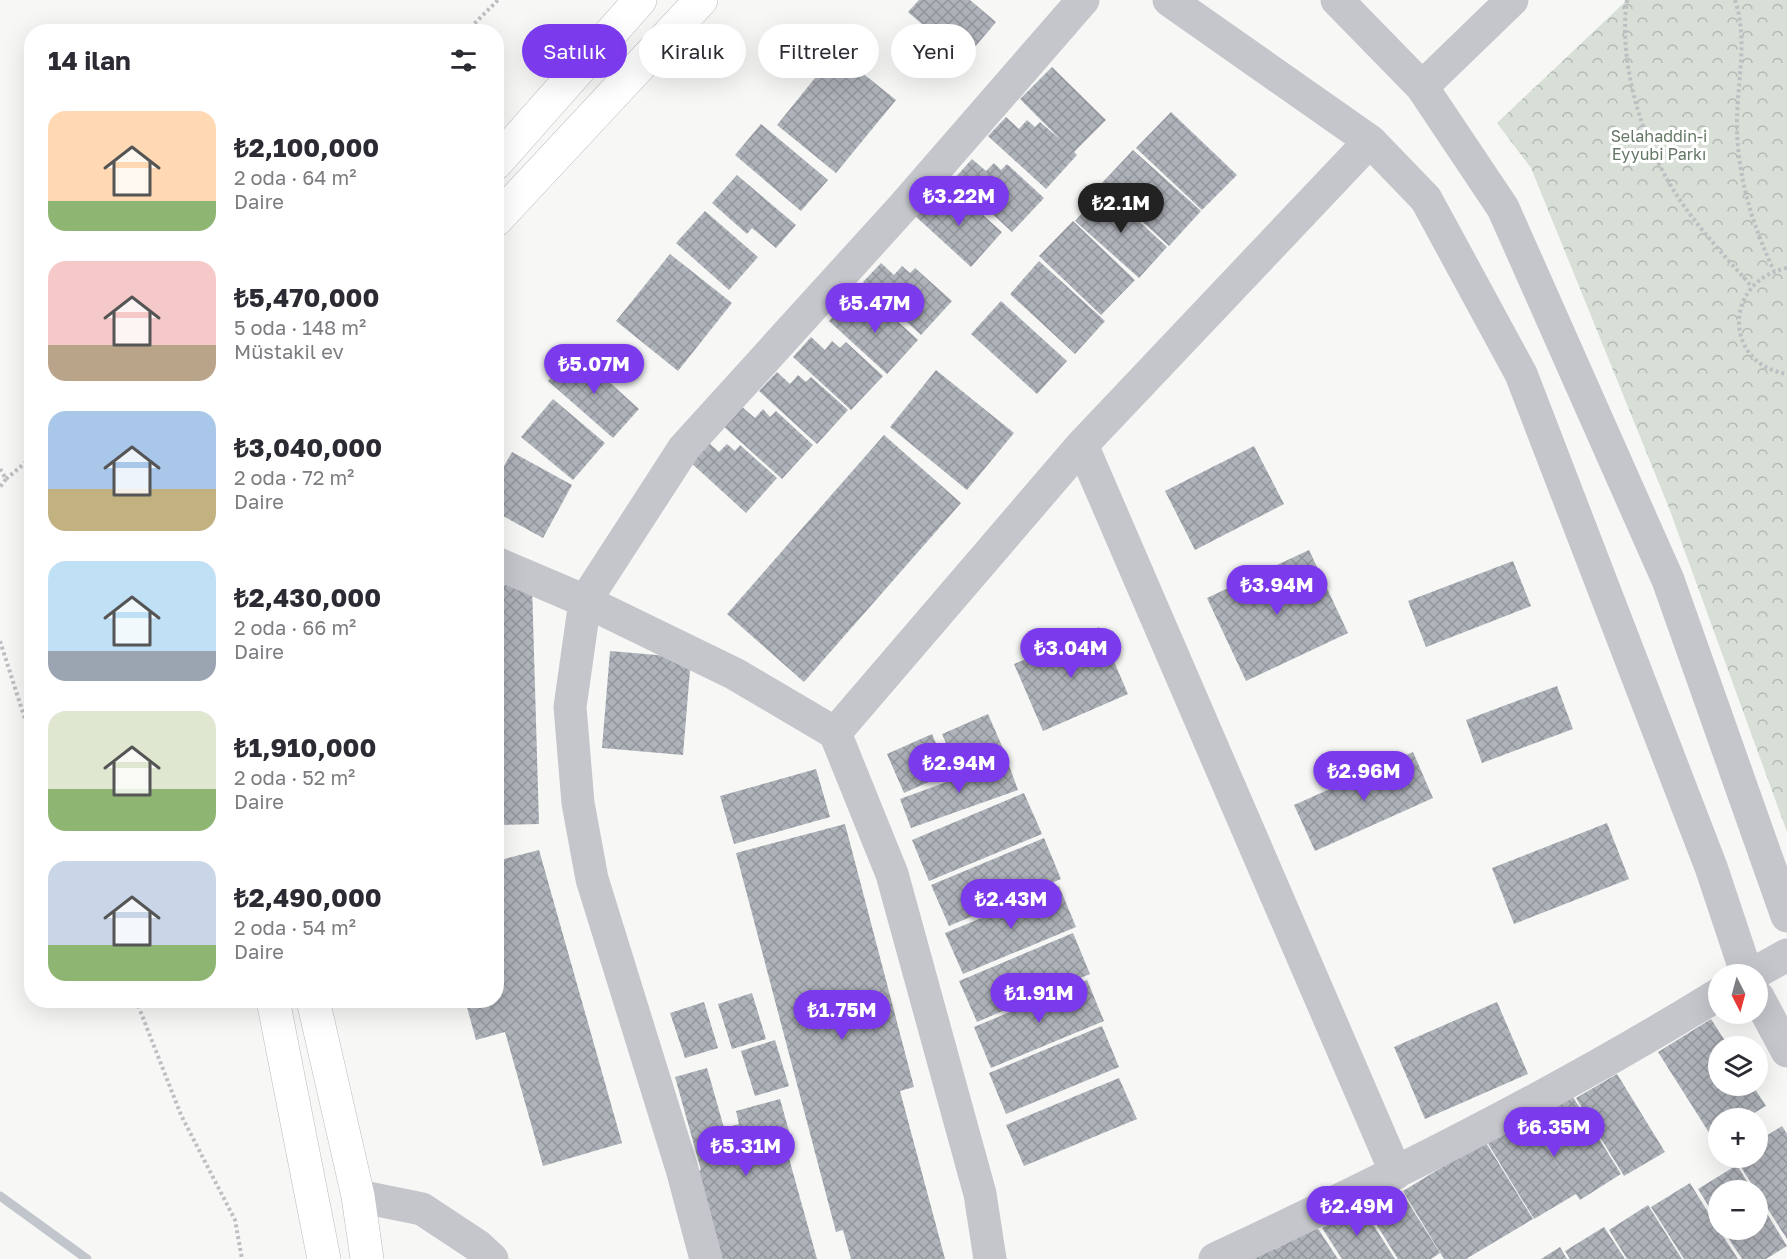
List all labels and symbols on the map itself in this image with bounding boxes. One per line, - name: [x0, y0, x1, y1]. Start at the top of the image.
- park label: Selahaddin-i Eyyubi Parkı: [1611, 126, 1707, 164]
- pin: ₺3.22M: [910, 176, 1008, 227]
- pin: ₺2.1M: [1079, 183, 1163, 234]
- pin: ₺5.47M: [826, 283, 924, 334]
- pin: ₺5.07M: [545, 344, 643, 395]
- pin: ₺3.94M: [1228, 565, 1326, 616]
- pin: ₺3.04M: [1022, 628, 1120, 679]
- pin: ₺2.94M: [910, 743, 1008, 794]
- pin: ₺2.96M: [1315, 751, 1413, 802]
- pin: ₺2.43M: [962, 879, 1060, 930]
- north arrow: [1708, 964, 1768, 1024]
- pin: ₺1.91M: [990, 973, 1088, 1024]
- pin: ₺1.75M: [793, 990, 891, 1041]
- pin: ₺6.35M: [1505, 1107, 1603, 1158]
- pin: ₺5.31M: [697, 1126, 795, 1177]
- pin: ₺2.49M: [1308, 1186, 1406, 1237]

